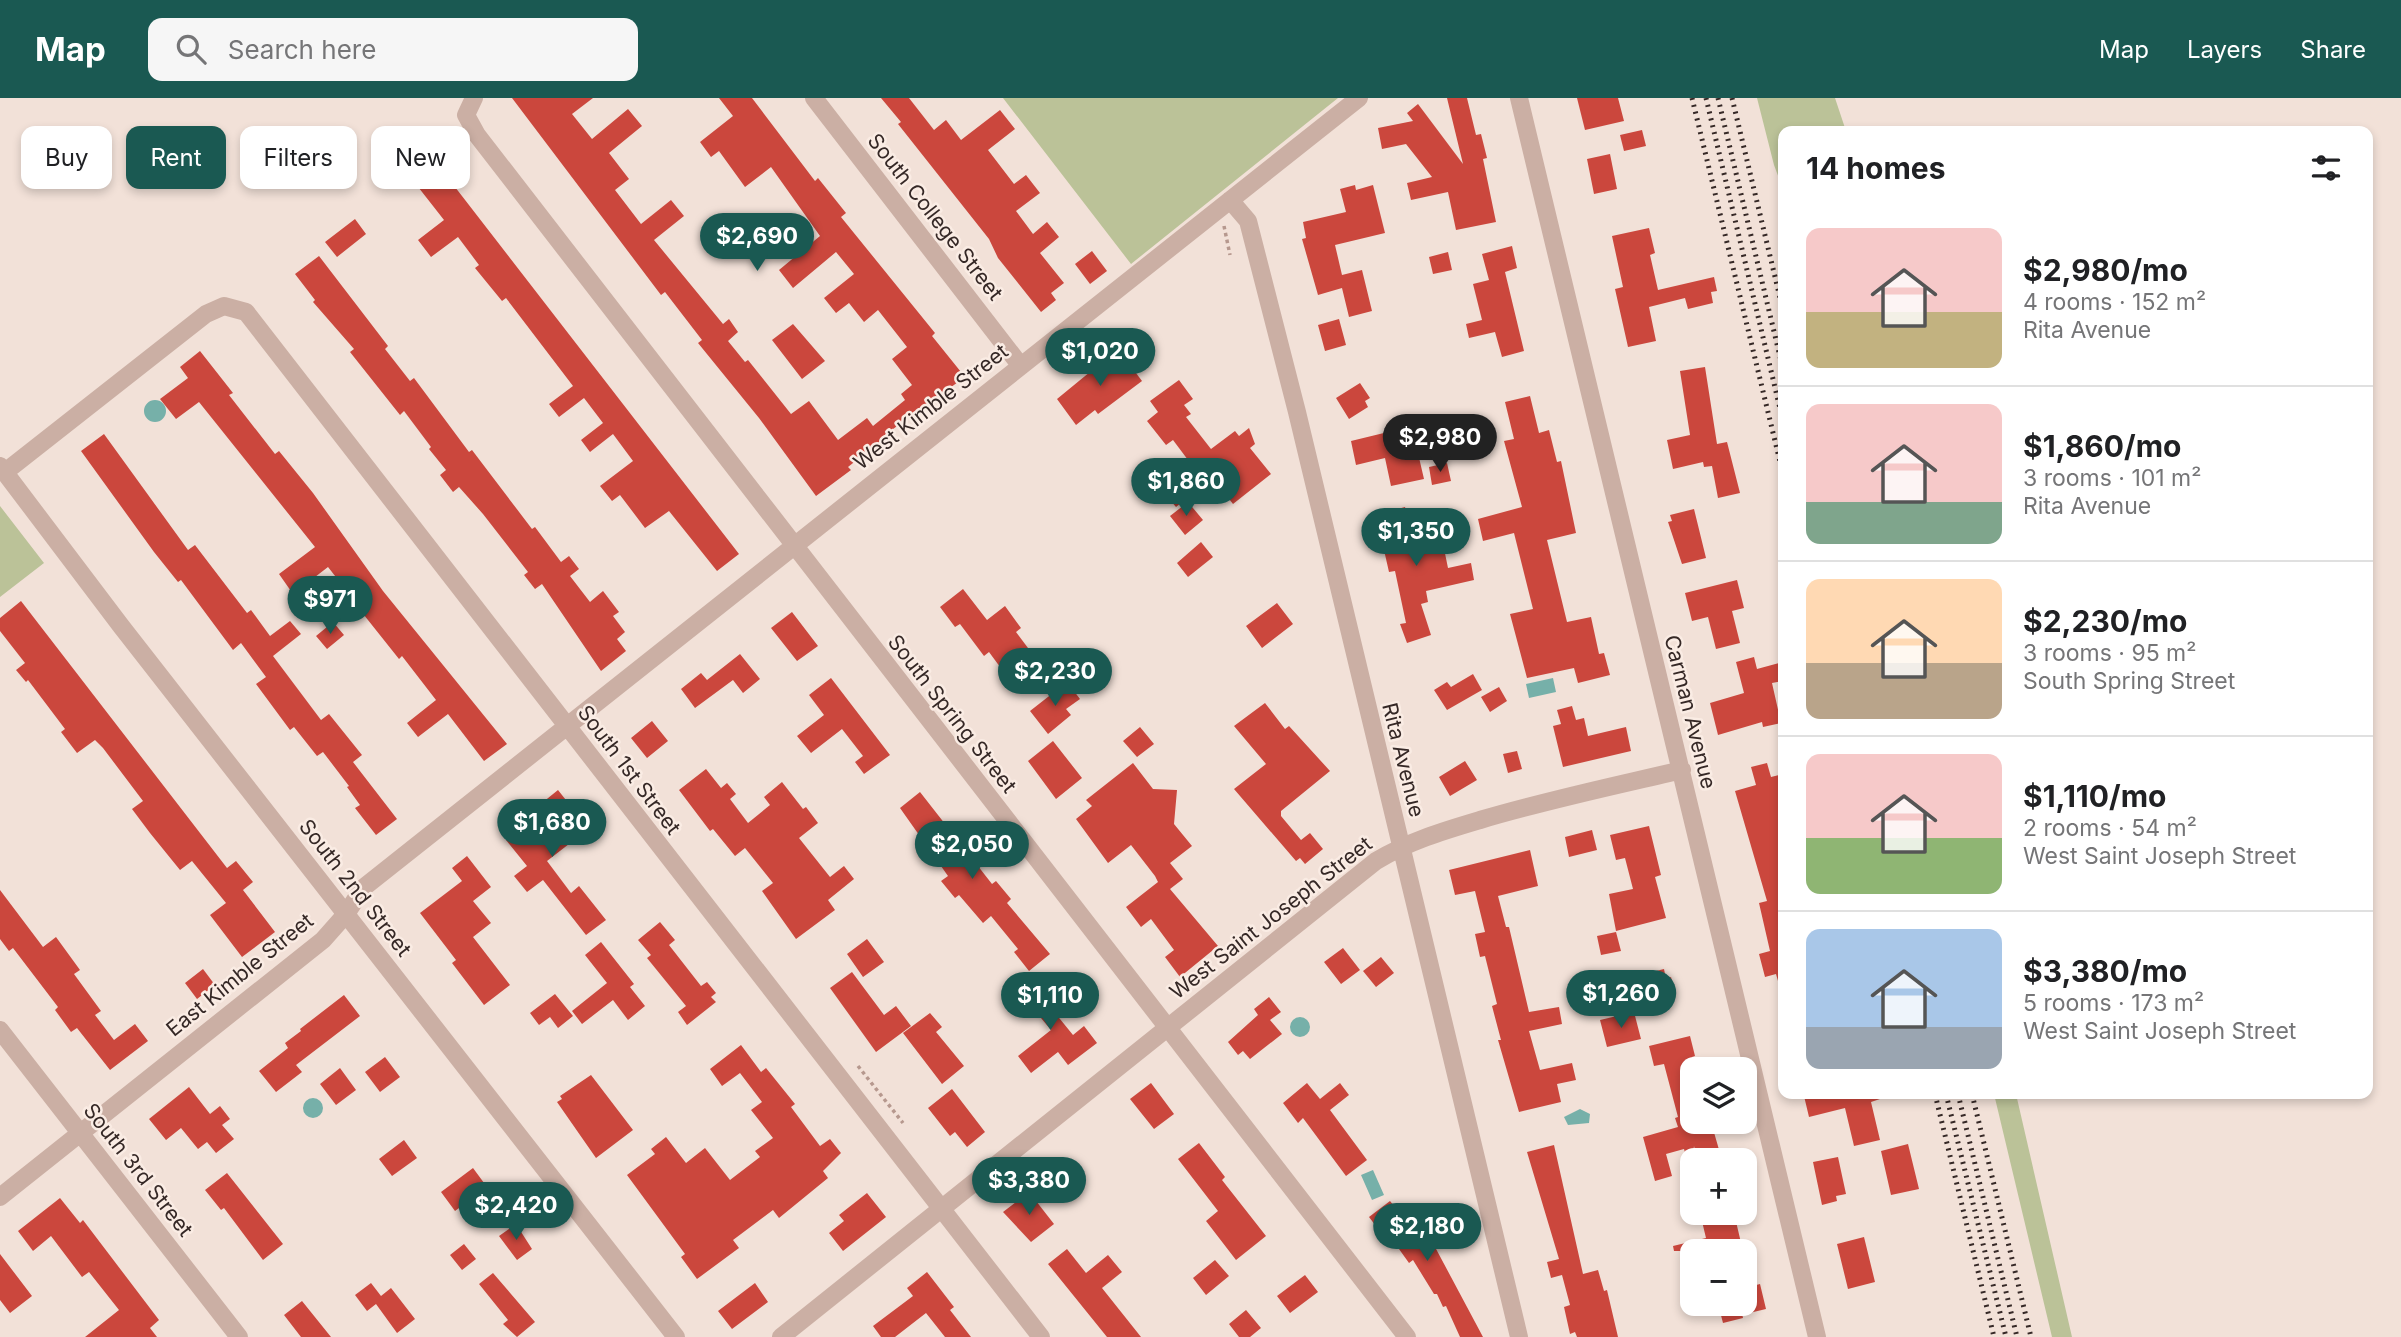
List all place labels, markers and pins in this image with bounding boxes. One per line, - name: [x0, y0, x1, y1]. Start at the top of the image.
- pin: $2,690: [700, 214, 814, 273]
- pin: $1,020: [1043, 328, 1157, 388]
- pin: $2,980: [1383, 414, 1497, 474]
- pin: $1,860: [1129, 458, 1243, 518]
- pin: $1,350: [1359, 508, 1473, 568]
- pin: $971: [289, 576, 371, 636]
- pin: $2,230: [998, 648, 1112, 708]
- pin: $1,680: [495, 800, 609, 859]
- pin: $2,050: [915, 822, 1029, 881]
- pin: $1,260: [1564, 970, 1678, 1030]
- pin: $1,110: [993, 972, 1107, 1032]
- pin: $3,380: [972, 1158, 1086, 1217]
- pin: $2,420: [459, 1182, 573, 1242]
- pin: $2,180: [1370, 1204, 1484, 1263]

